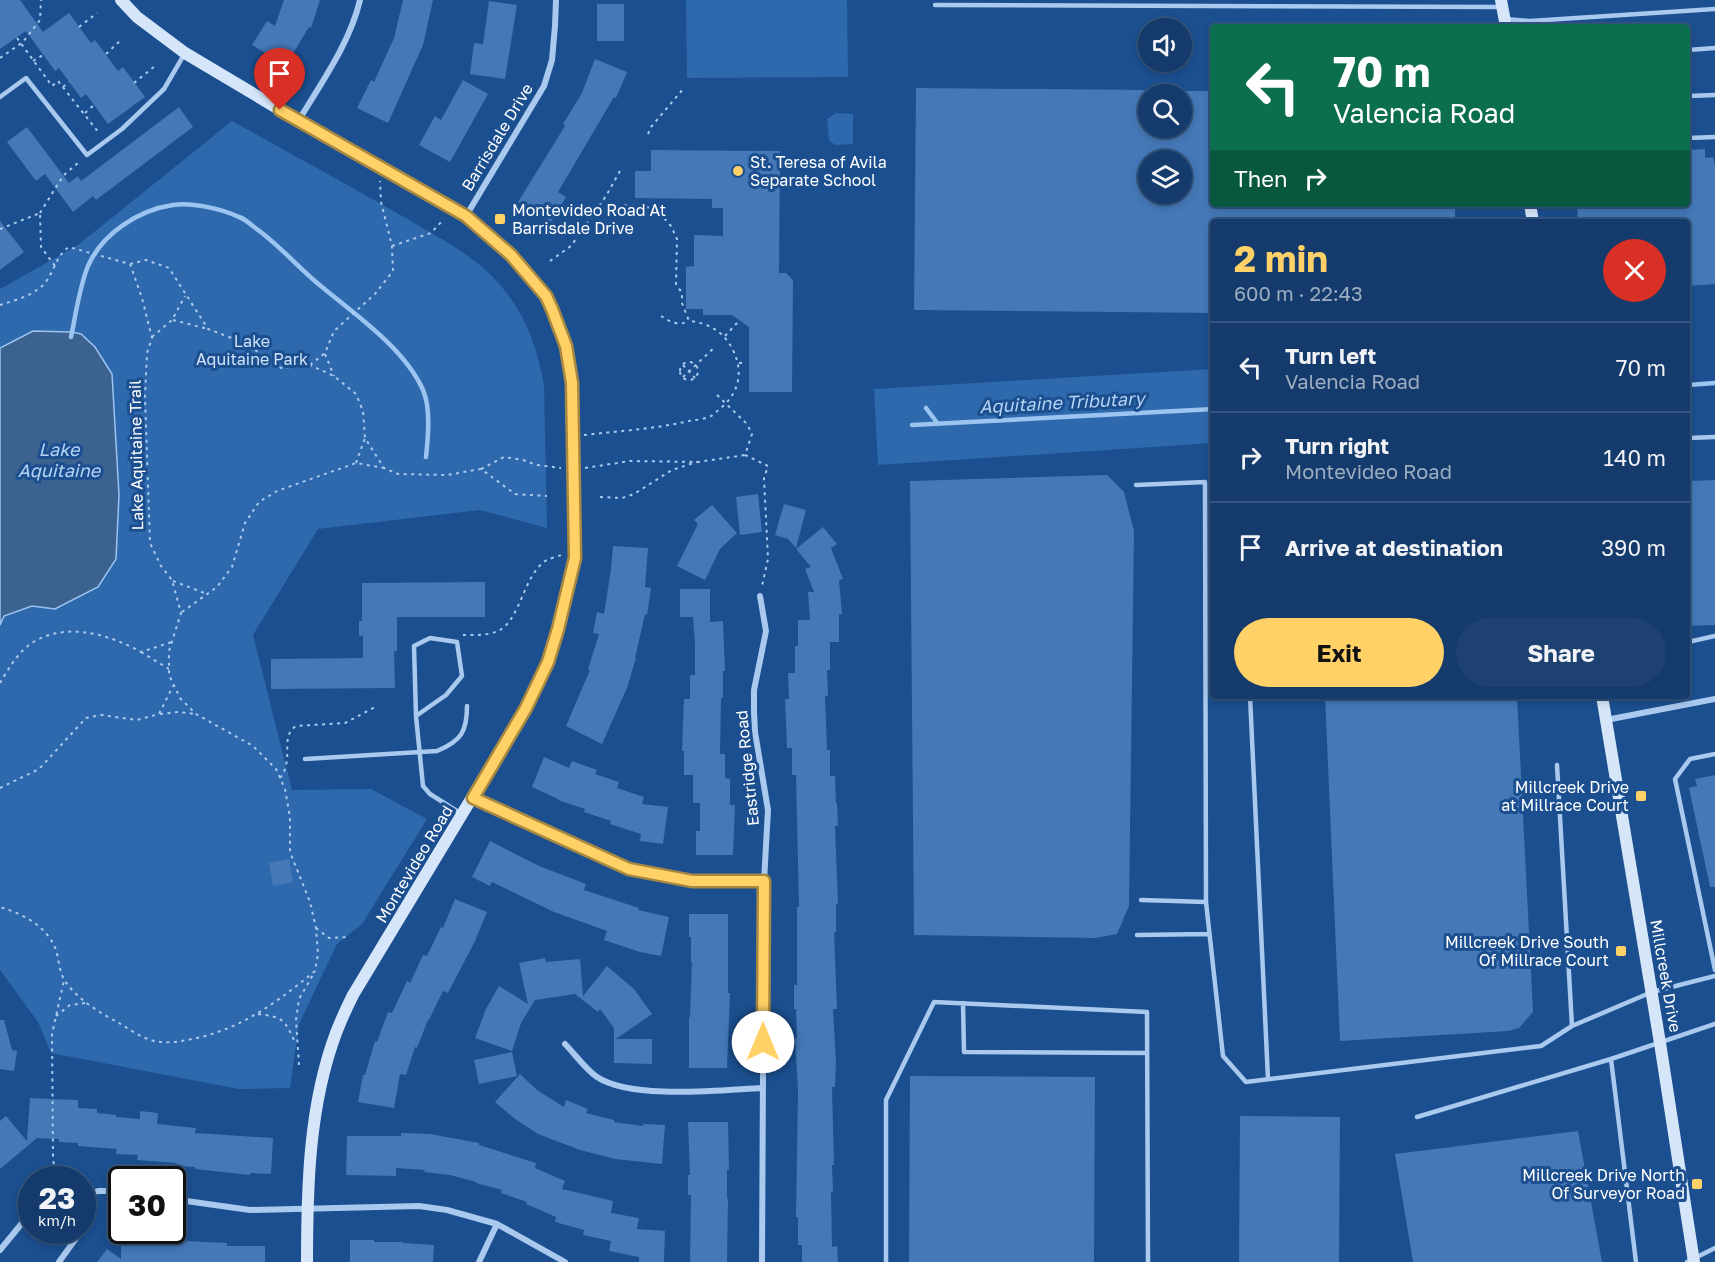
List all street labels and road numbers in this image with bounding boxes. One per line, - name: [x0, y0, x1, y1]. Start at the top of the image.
- street label: Barrisdale Drive: [457, 80, 537, 194]
- street label: Lake Aquitaine Trail: [125, 380, 147, 530]
- street label: Eastridge Road: [731, 709, 763, 827]
- street label: Montevideo Road: [371, 802, 457, 926]
- street label: Millcreek Drive: [1646, 918, 1686, 1034]

